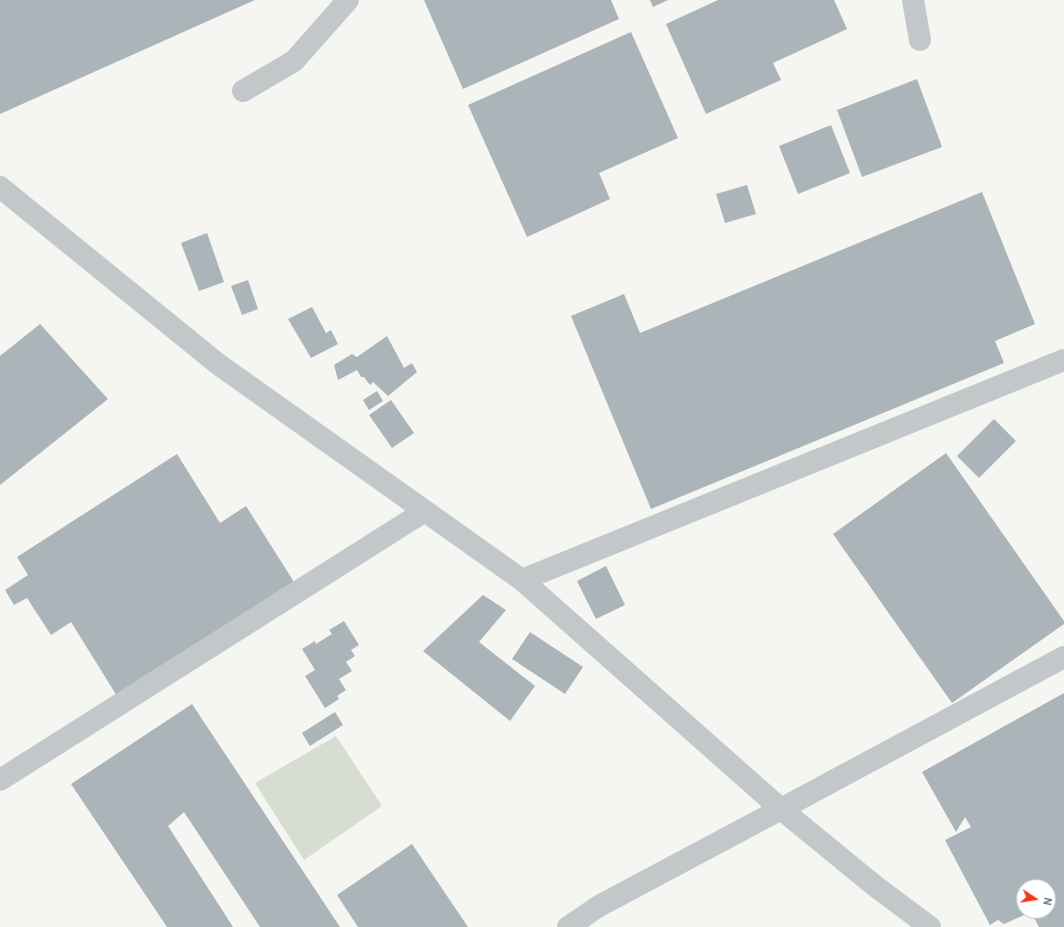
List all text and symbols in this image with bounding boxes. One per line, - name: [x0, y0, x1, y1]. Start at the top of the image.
- north arrow: [1016, 879, 1056, 919]
- text: N: [1039, 896, 1054, 907]

